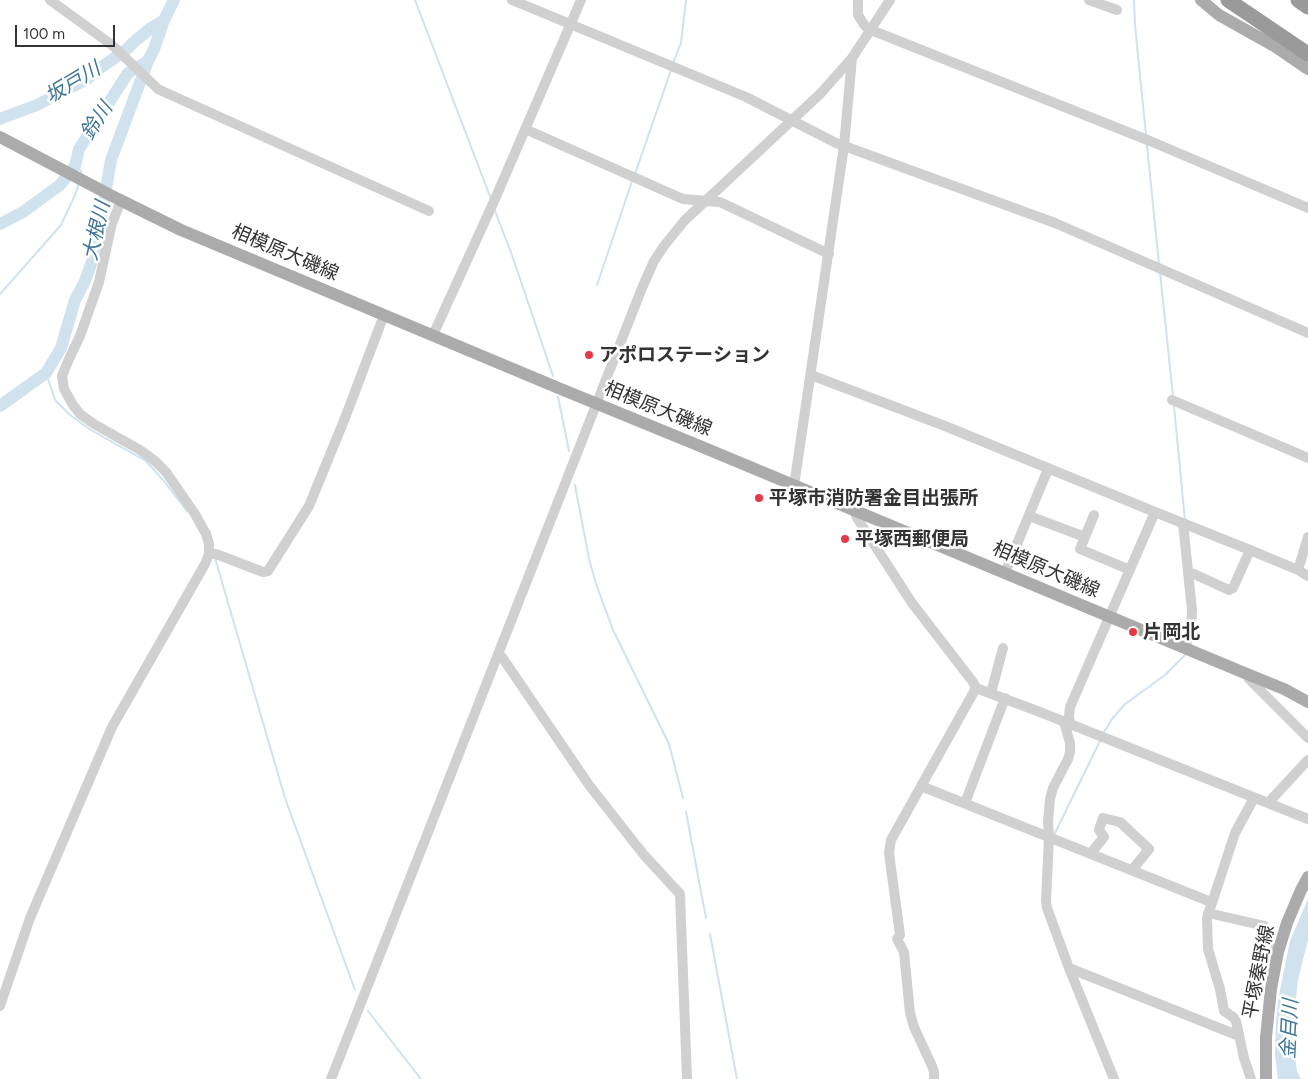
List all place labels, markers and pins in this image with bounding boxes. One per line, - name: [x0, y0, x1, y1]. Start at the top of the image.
- place label: アポロステーション: [599, 344, 770, 366]
- marker: アポロステーション: [583, 349, 595, 361]
- place label: 平塚市消防署金目出張所: [769, 487, 978, 509]
- marker: 平塚市消防署金目出張所: [753, 492, 765, 504]
- place label: 平塚西郵便局: [855, 528, 969, 550]
- marker: 平塚西郵便局: [839, 533, 851, 545]
- place label: 片岡北: [1143, 621, 1200, 643]
- marker: 片岡北: [1127, 626, 1139, 638]

